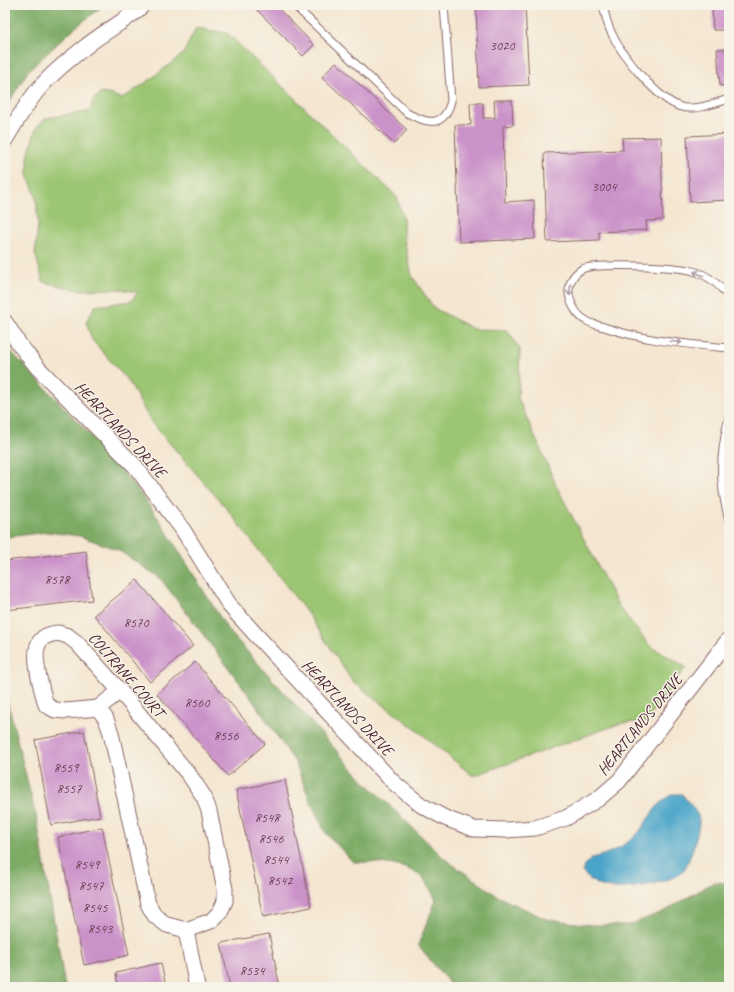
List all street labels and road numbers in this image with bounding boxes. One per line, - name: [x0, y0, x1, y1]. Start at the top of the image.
- street label: HEARTLANDS DRIVE: [70, 377, 172, 484]
- street label: COLTRANE COURT: [84, 628, 171, 724]
- street label: HEARTLANDS DRIVE: [297, 655, 399, 762]
- street label: HEARTLANDS DRIVE: [593, 668, 688, 779]

